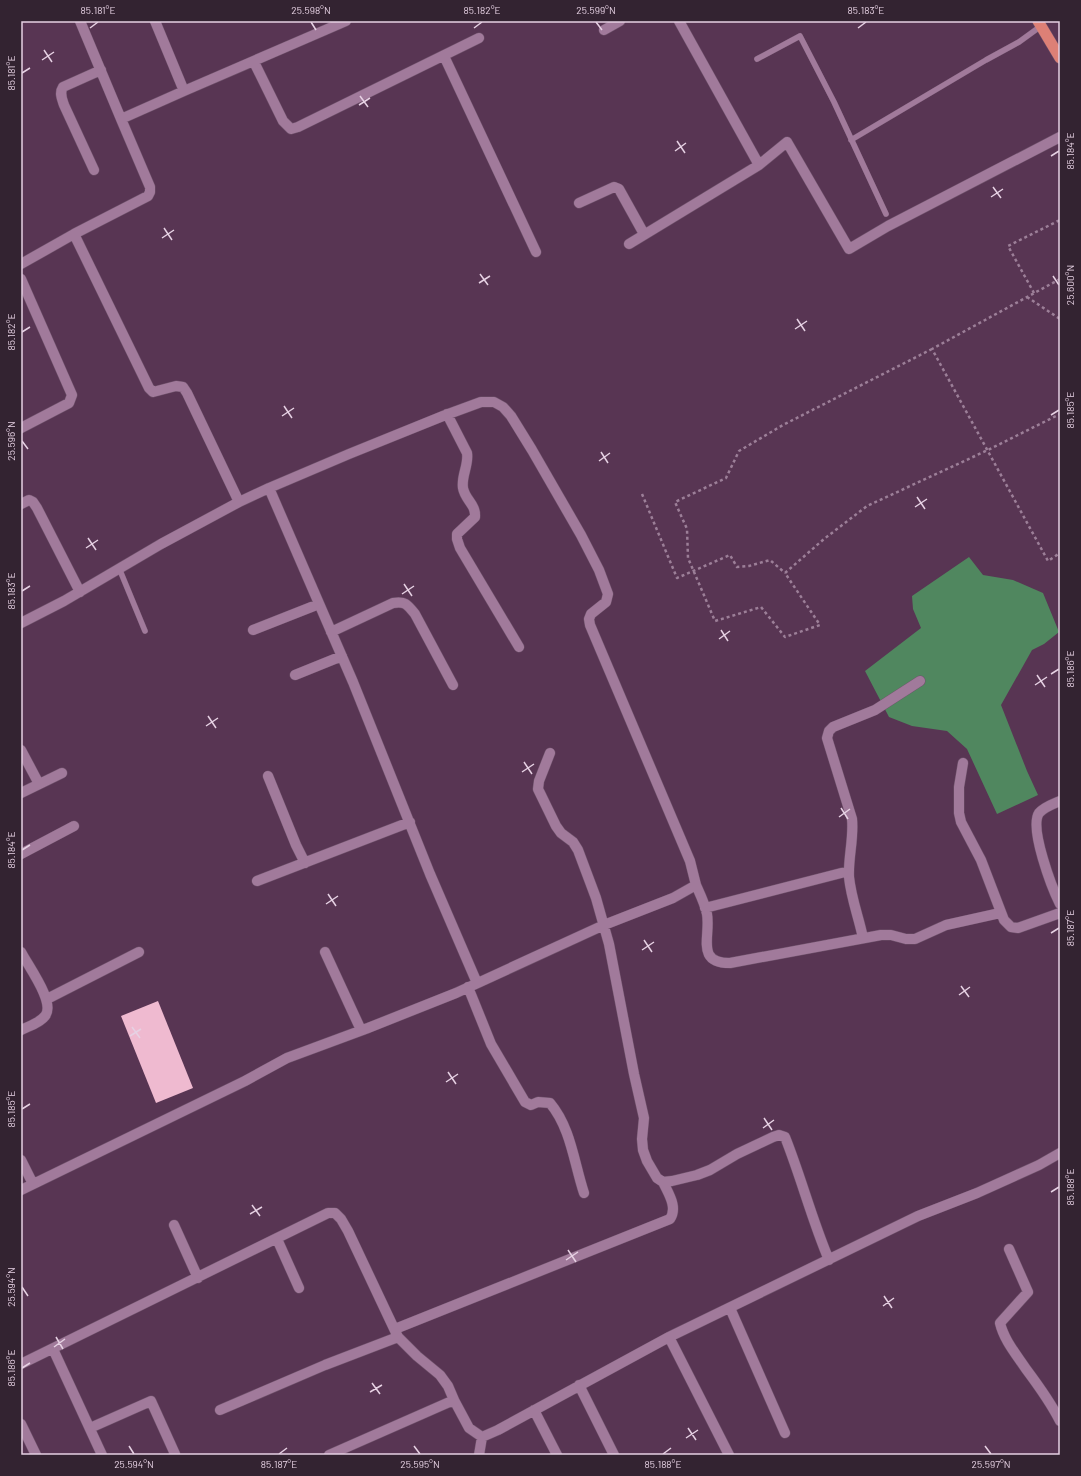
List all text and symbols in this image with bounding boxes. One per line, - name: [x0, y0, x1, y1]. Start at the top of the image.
- text: 85.181°E: [81, 4, 115, 16]
- text: 25.598°N: [291, 4, 331, 16]
- text: 85.182°E: [463, 4, 501, 16]
- text: 25.599°N: [576, 4, 616, 16]
- text: 85.183°E: [848, 4, 884, 16]
- text: 85.181°E: [5, 56, 17, 90]
- text: 85.184°E: [1064, 132, 1076, 170]
- text: 25.600°N: [1064, 265, 1076, 305]
- text: 85.182°E: [5, 313, 17, 351]
- text: 85.185°E: [1064, 392, 1076, 428]
- text: 25.596°N: [5, 421, 17, 461]
- text: 85.183°E: [5, 573, 17, 609]
- text: 85.186°E: [1064, 651, 1076, 687]
- text: 85.184°E: [5, 831, 17, 869]
- text: 85.187°E: [1064, 910, 1076, 946]
- text: 85.185°E: [5, 1091, 17, 1127]
- text: 85.188°E: [1064, 1169, 1076, 1205]
- text: 25.594°N: [5, 1267, 17, 1307]
- text: 85.186°E: [5, 1350, 17, 1386]
- text: 25.594°N: [114, 1458, 154, 1470]
- text: 85.187°E: [261, 1458, 297, 1470]
- text: 25.595°N: [400, 1458, 440, 1470]
- text: 85.188°E: [645, 1458, 681, 1470]
- text: 25.597°N: [972, 1458, 1010, 1470]

